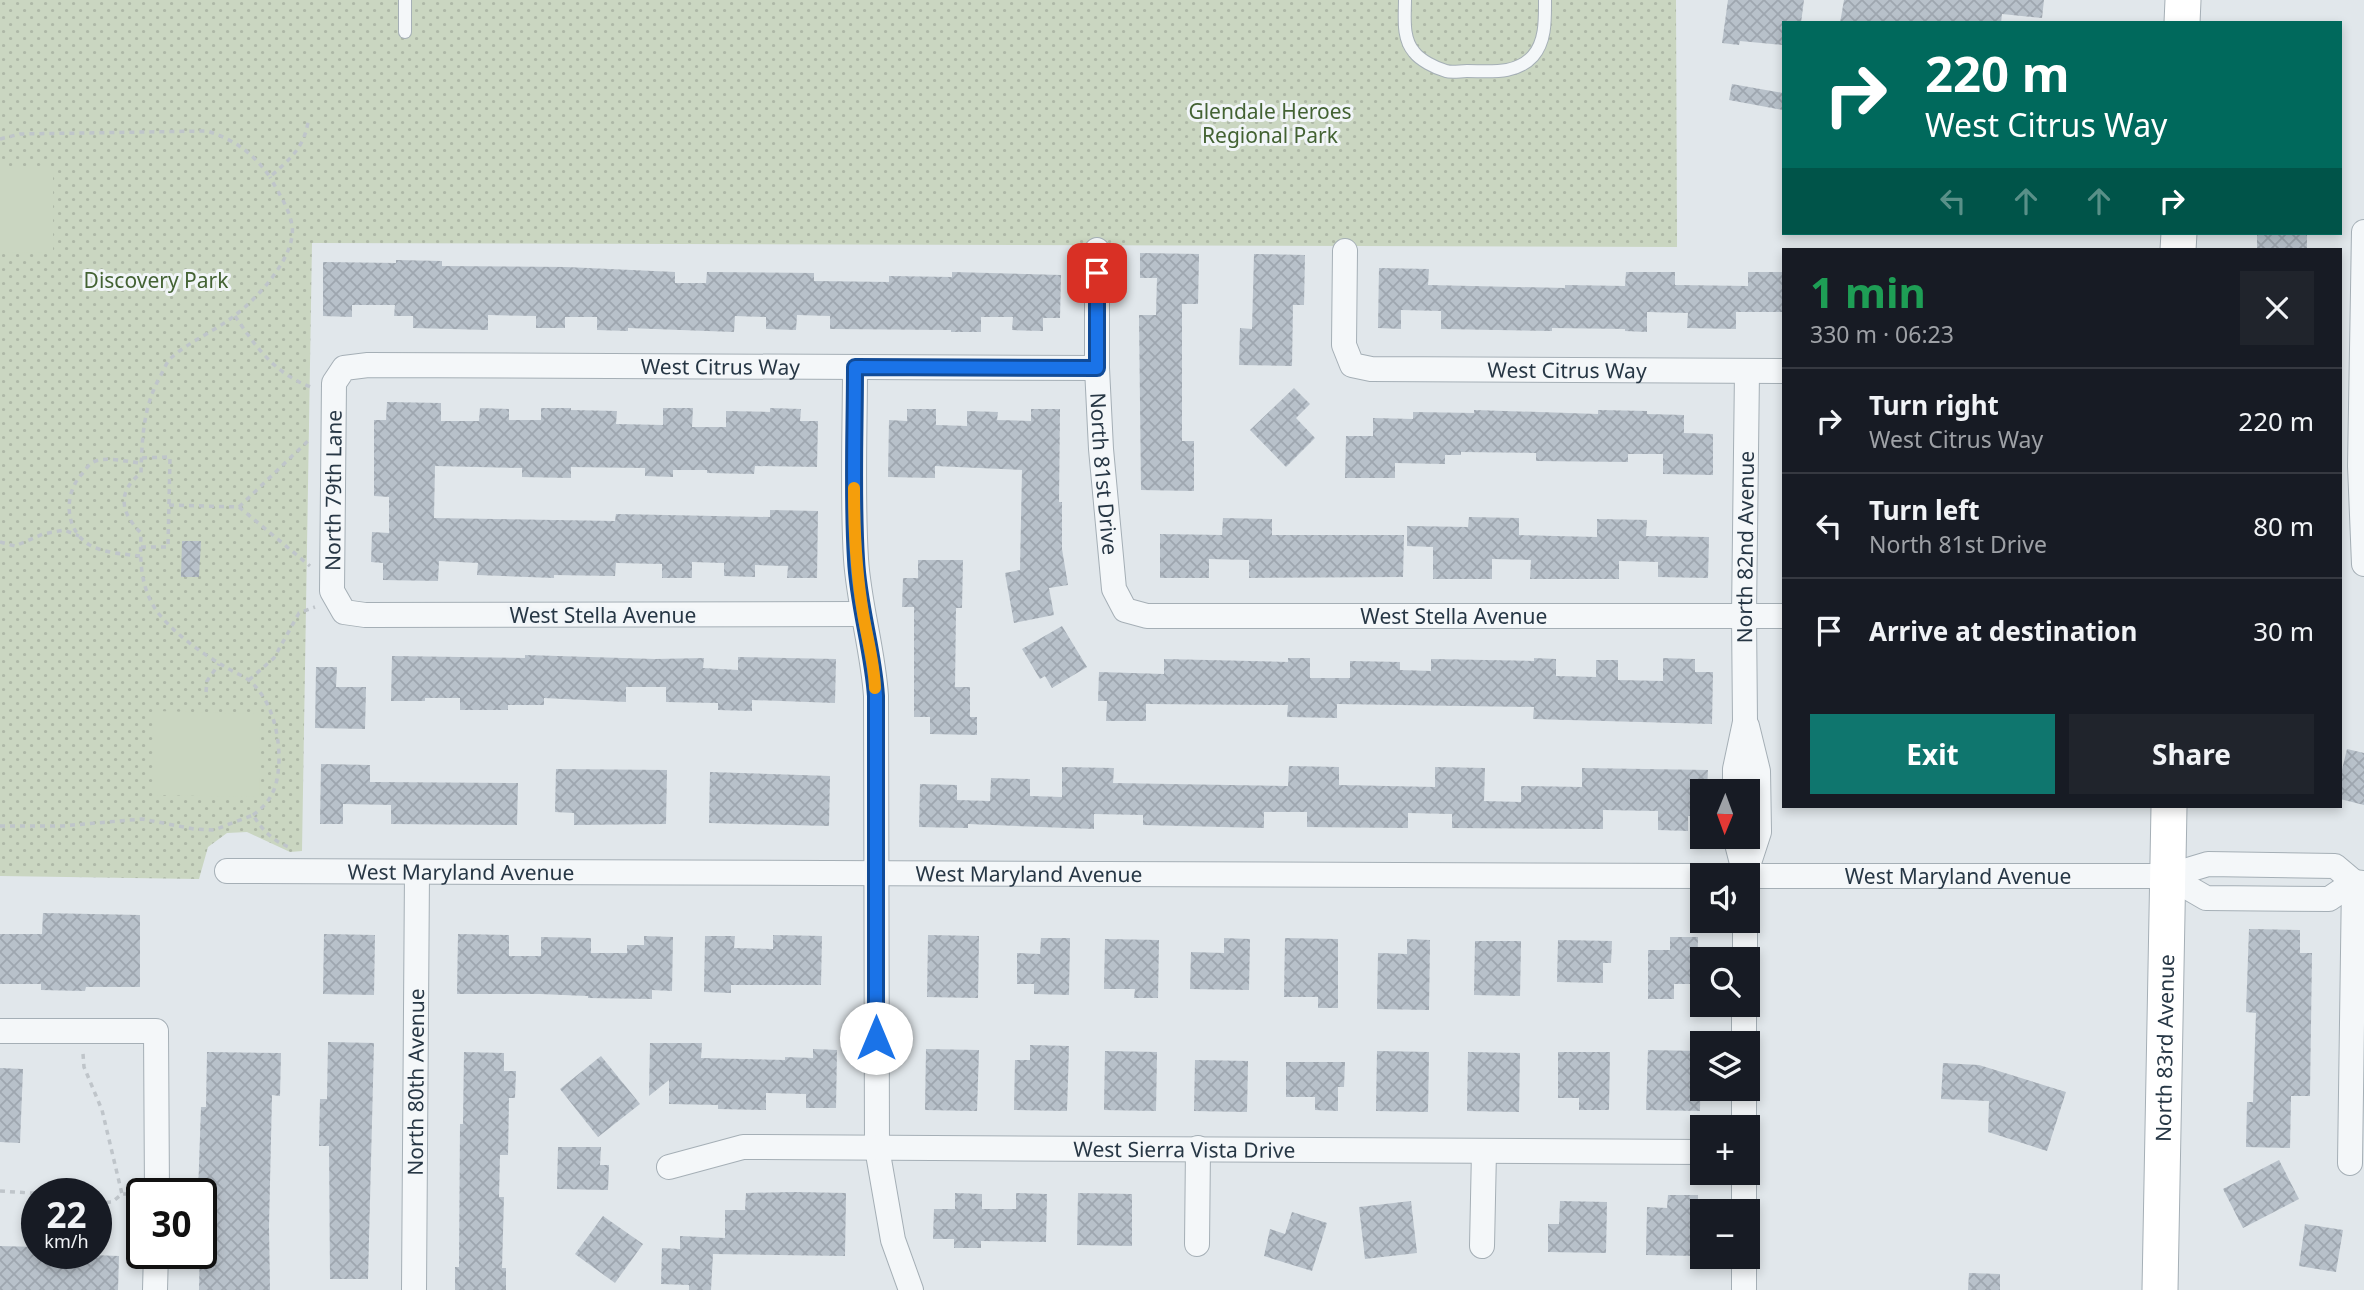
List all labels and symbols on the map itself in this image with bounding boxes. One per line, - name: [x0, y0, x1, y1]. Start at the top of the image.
- park label: Glendale Heroes Regional Park: [1188, 97, 1352, 149]
- pin: [1067, 243, 1127, 303]
- park label: Discovery Park: [84, 266, 229, 294]
- street label: West Citrus Way: [641, 352, 800, 381]
- street label: West Citrus Way: [1487, 356, 1647, 384]
- street label: North 81st Drive: [1084, 392, 1125, 556]
- street label: North 79th Lane: [318, 410, 348, 571]
- street label: North 82nd Avenue: [1730, 451, 1760, 643]
- street label: West Stella Avenue: [510, 601, 696, 629]
- street label: West Stella Avenue: [1360, 602, 1547, 630]
- north arrow: [1690, 779, 1760, 849]
- street label: West Maryland Avenue: [348, 857, 574, 886]
- street label: West Maryland Avenue: [916, 859, 1142, 888]
- street label: West Maryland Avenue: [1845, 862, 2071, 890]
- street label: North 83rd Avenue: [2149, 954, 2180, 1142]
- street label: North 80th Avenue: [401, 988, 430, 1176]
- position arrow: [839, 1001, 913, 1075]
- street label: West Sierra Vista Drive: [1073, 1135, 1295, 1164]
- speed limit sign: 30: [126, 1178, 217, 1269]

